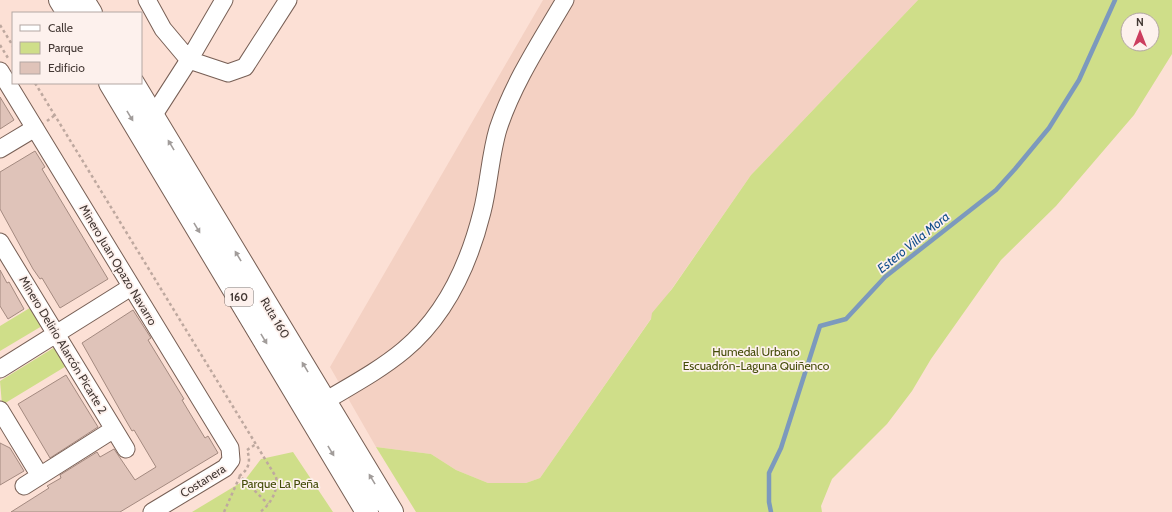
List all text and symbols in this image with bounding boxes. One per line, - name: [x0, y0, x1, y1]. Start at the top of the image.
- legend: [12, 12, 142, 84]
- north arrow: [1120, 12, 1160, 52]
- text: N: [1136, 15, 1144, 29]
- text: Calle: [48, 20, 73, 35]
- text: Parque: [48, 40, 83, 55]
- text: Edificio: [48, 60, 85, 75]
- one-way arrow: [127, 110, 134, 122]
- one-way arrow: [167, 139, 174, 151]
- street label: Minero Juan Opazo Navarro: [76, 202, 161, 328]
- water label: Estero Villa Mora: [874, 208, 952, 276]
- one-way arrow: [194, 222, 201, 234]
- one-way arrow: [234, 250, 241, 262]
- street label: Minero Delirio Alarcón Picarte 2: [16, 273, 111, 416]
- road number: 160: [225, 288, 253, 306]
- street label: Ruta 160: [257, 295, 293, 341]
- one-way arrow: [260, 334, 268, 344]
- park label: Humedal Urbano Escuadrón-Laguna Quiñenco: [683, 344, 830, 373]
- one-way arrow: [301, 362, 309, 372]
- one-way arrow: [327, 446, 335, 456]
- street label: Costanera: [177, 461, 229, 500]
- one-way arrow: [368, 474, 376, 484]
- park label: Parque La Peña: [241, 476, 319, 491]

